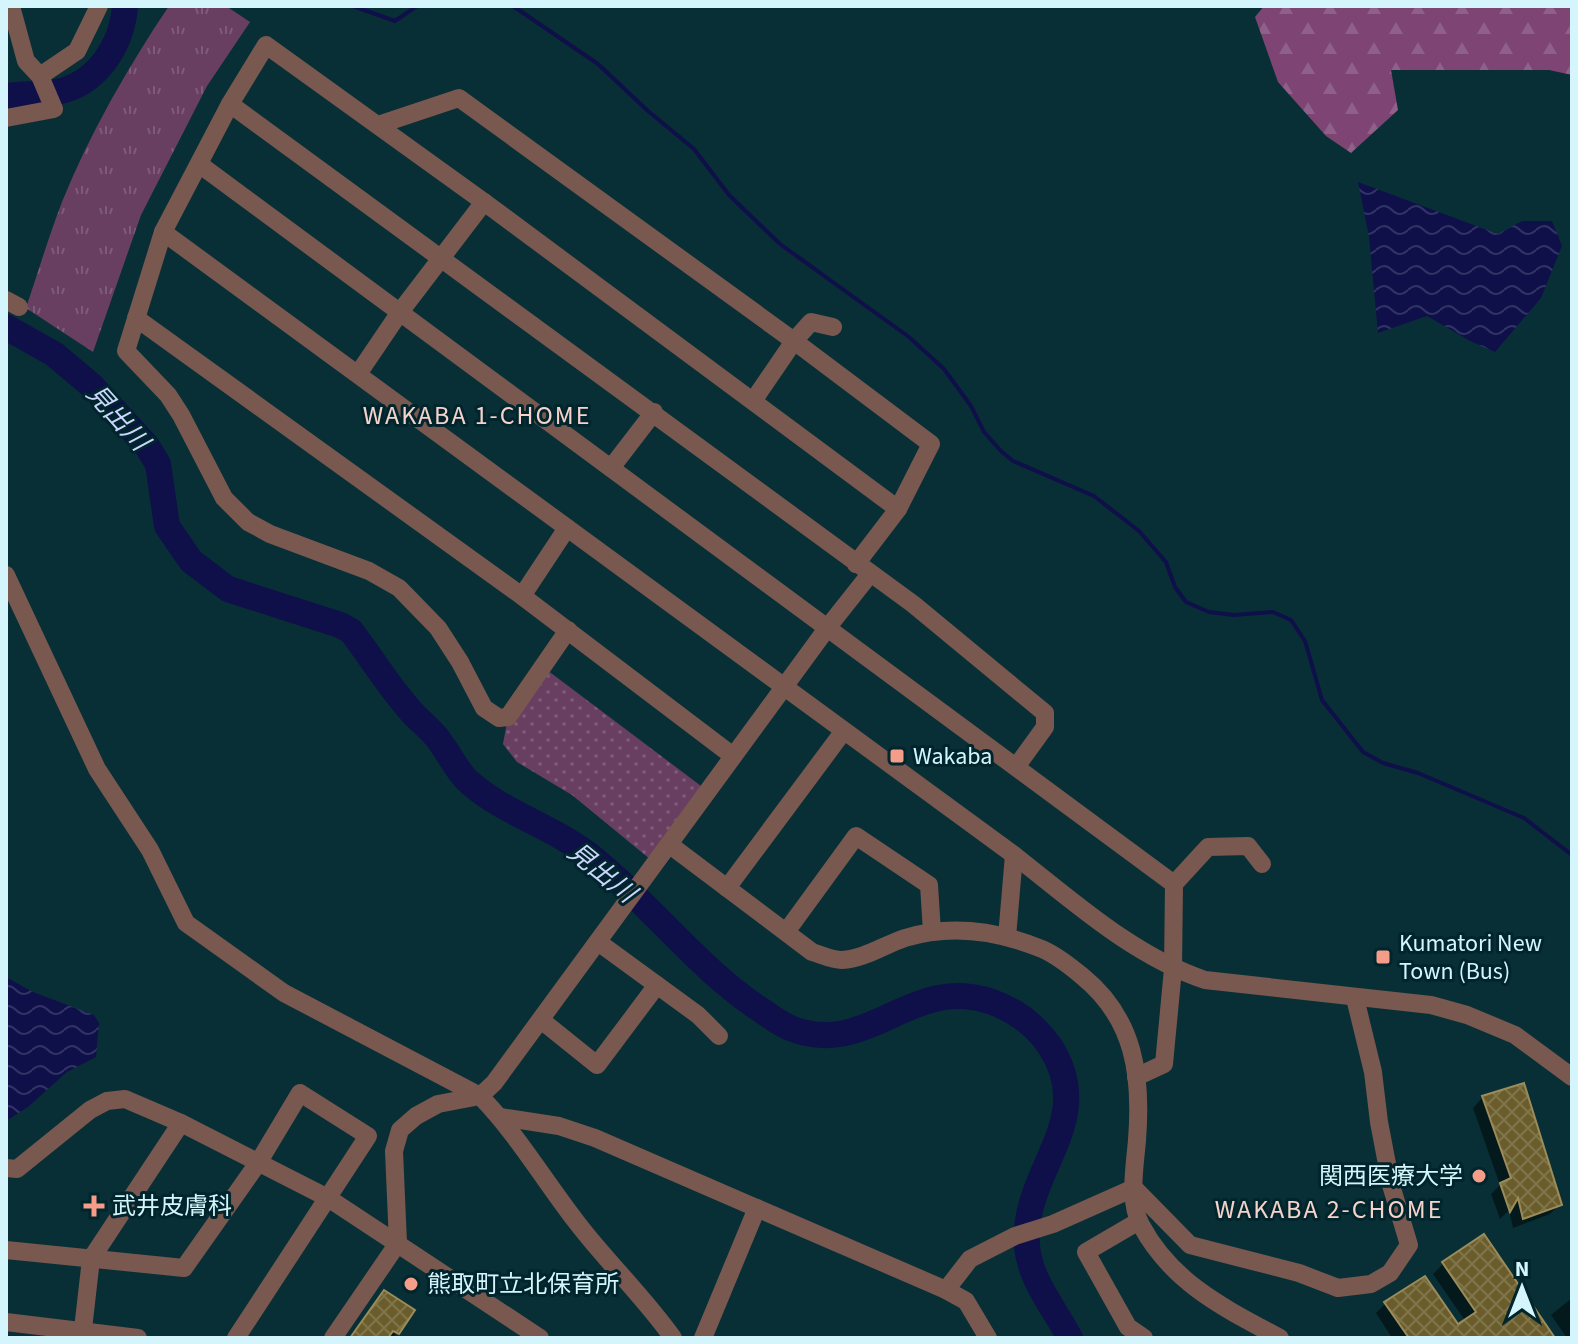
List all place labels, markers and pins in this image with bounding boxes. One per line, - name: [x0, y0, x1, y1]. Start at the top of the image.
- place label: Wakaba: [913, 739, 992, 774]
- marker: Wakaba: [888, 747, 906, 765]
- place label: Kumatori New Town (Bus): [1399, 926, 1542, 989]
- marker: Kumatori New Town (Bus): [1374, 948, 1392, 966]
- place label: 関西医療大学: [1319, 1159, 1463, 1194]
- marker: 関西医療大学: [1470, 1167, 1488, 1185]
- place label: 武井皮膚科: [112, 1189, 232, 1224]
- marker: 武井皮膚科: [83, 1195, 105, 1217]
- place label: 熊取町立北保育所: [427, 1267, 619, 1302]
- marker: 熊取町立北保育所: [402, 1275, 420, 1293]

